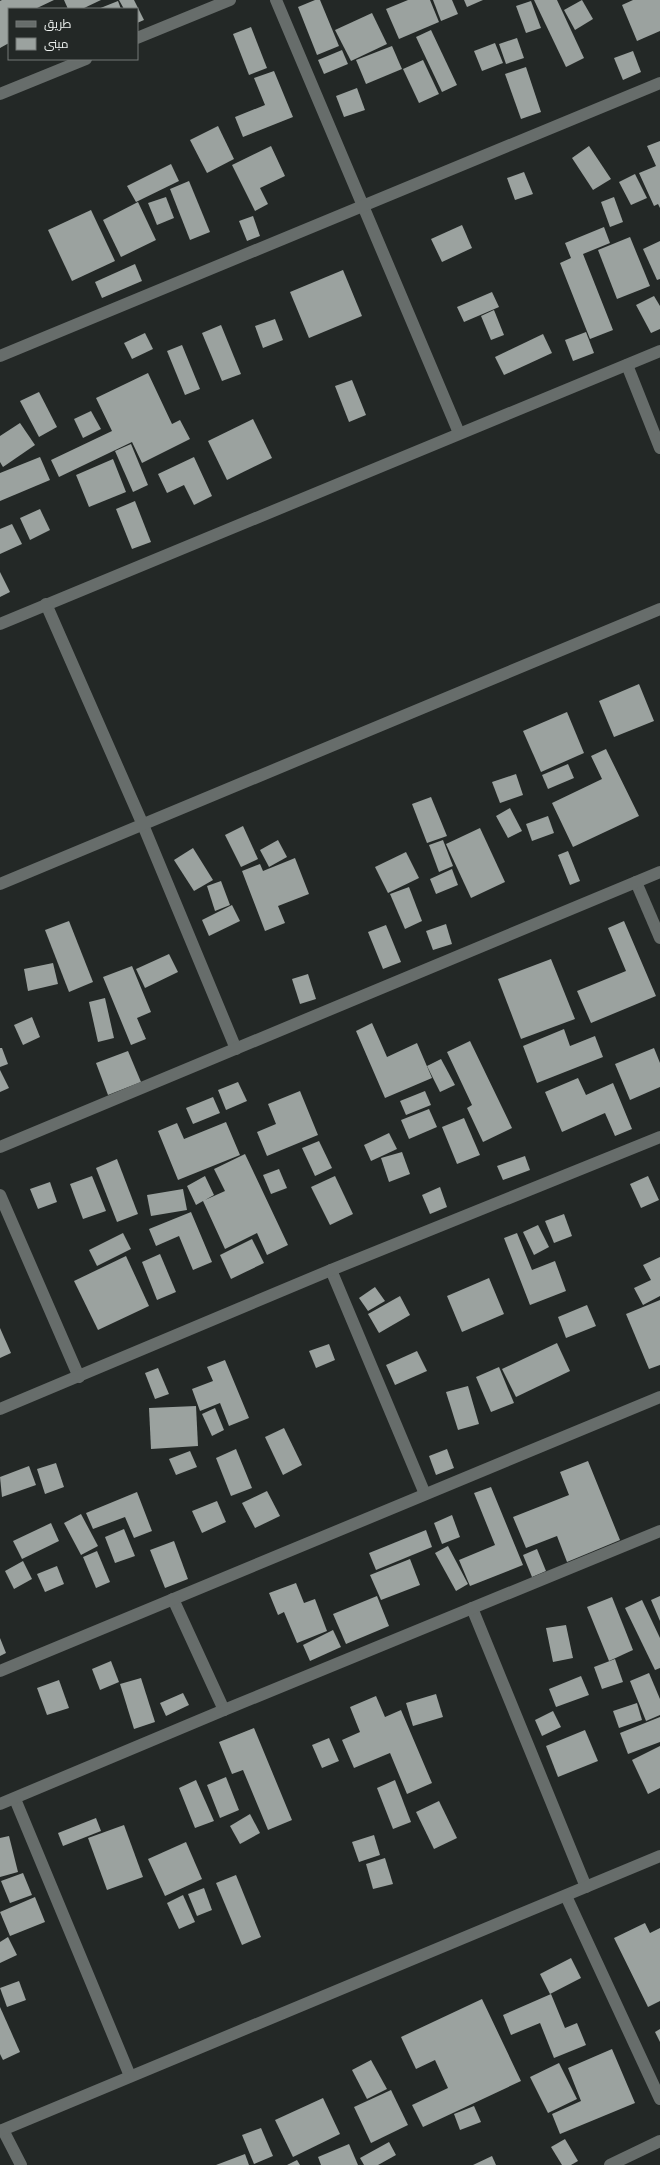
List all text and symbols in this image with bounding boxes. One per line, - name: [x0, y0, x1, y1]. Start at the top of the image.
- legend: [8, 8, 138, 60]
- text: طريق: [44, 16, 72, 31]
- text: مبنى: [44, 36, 69, 51]

